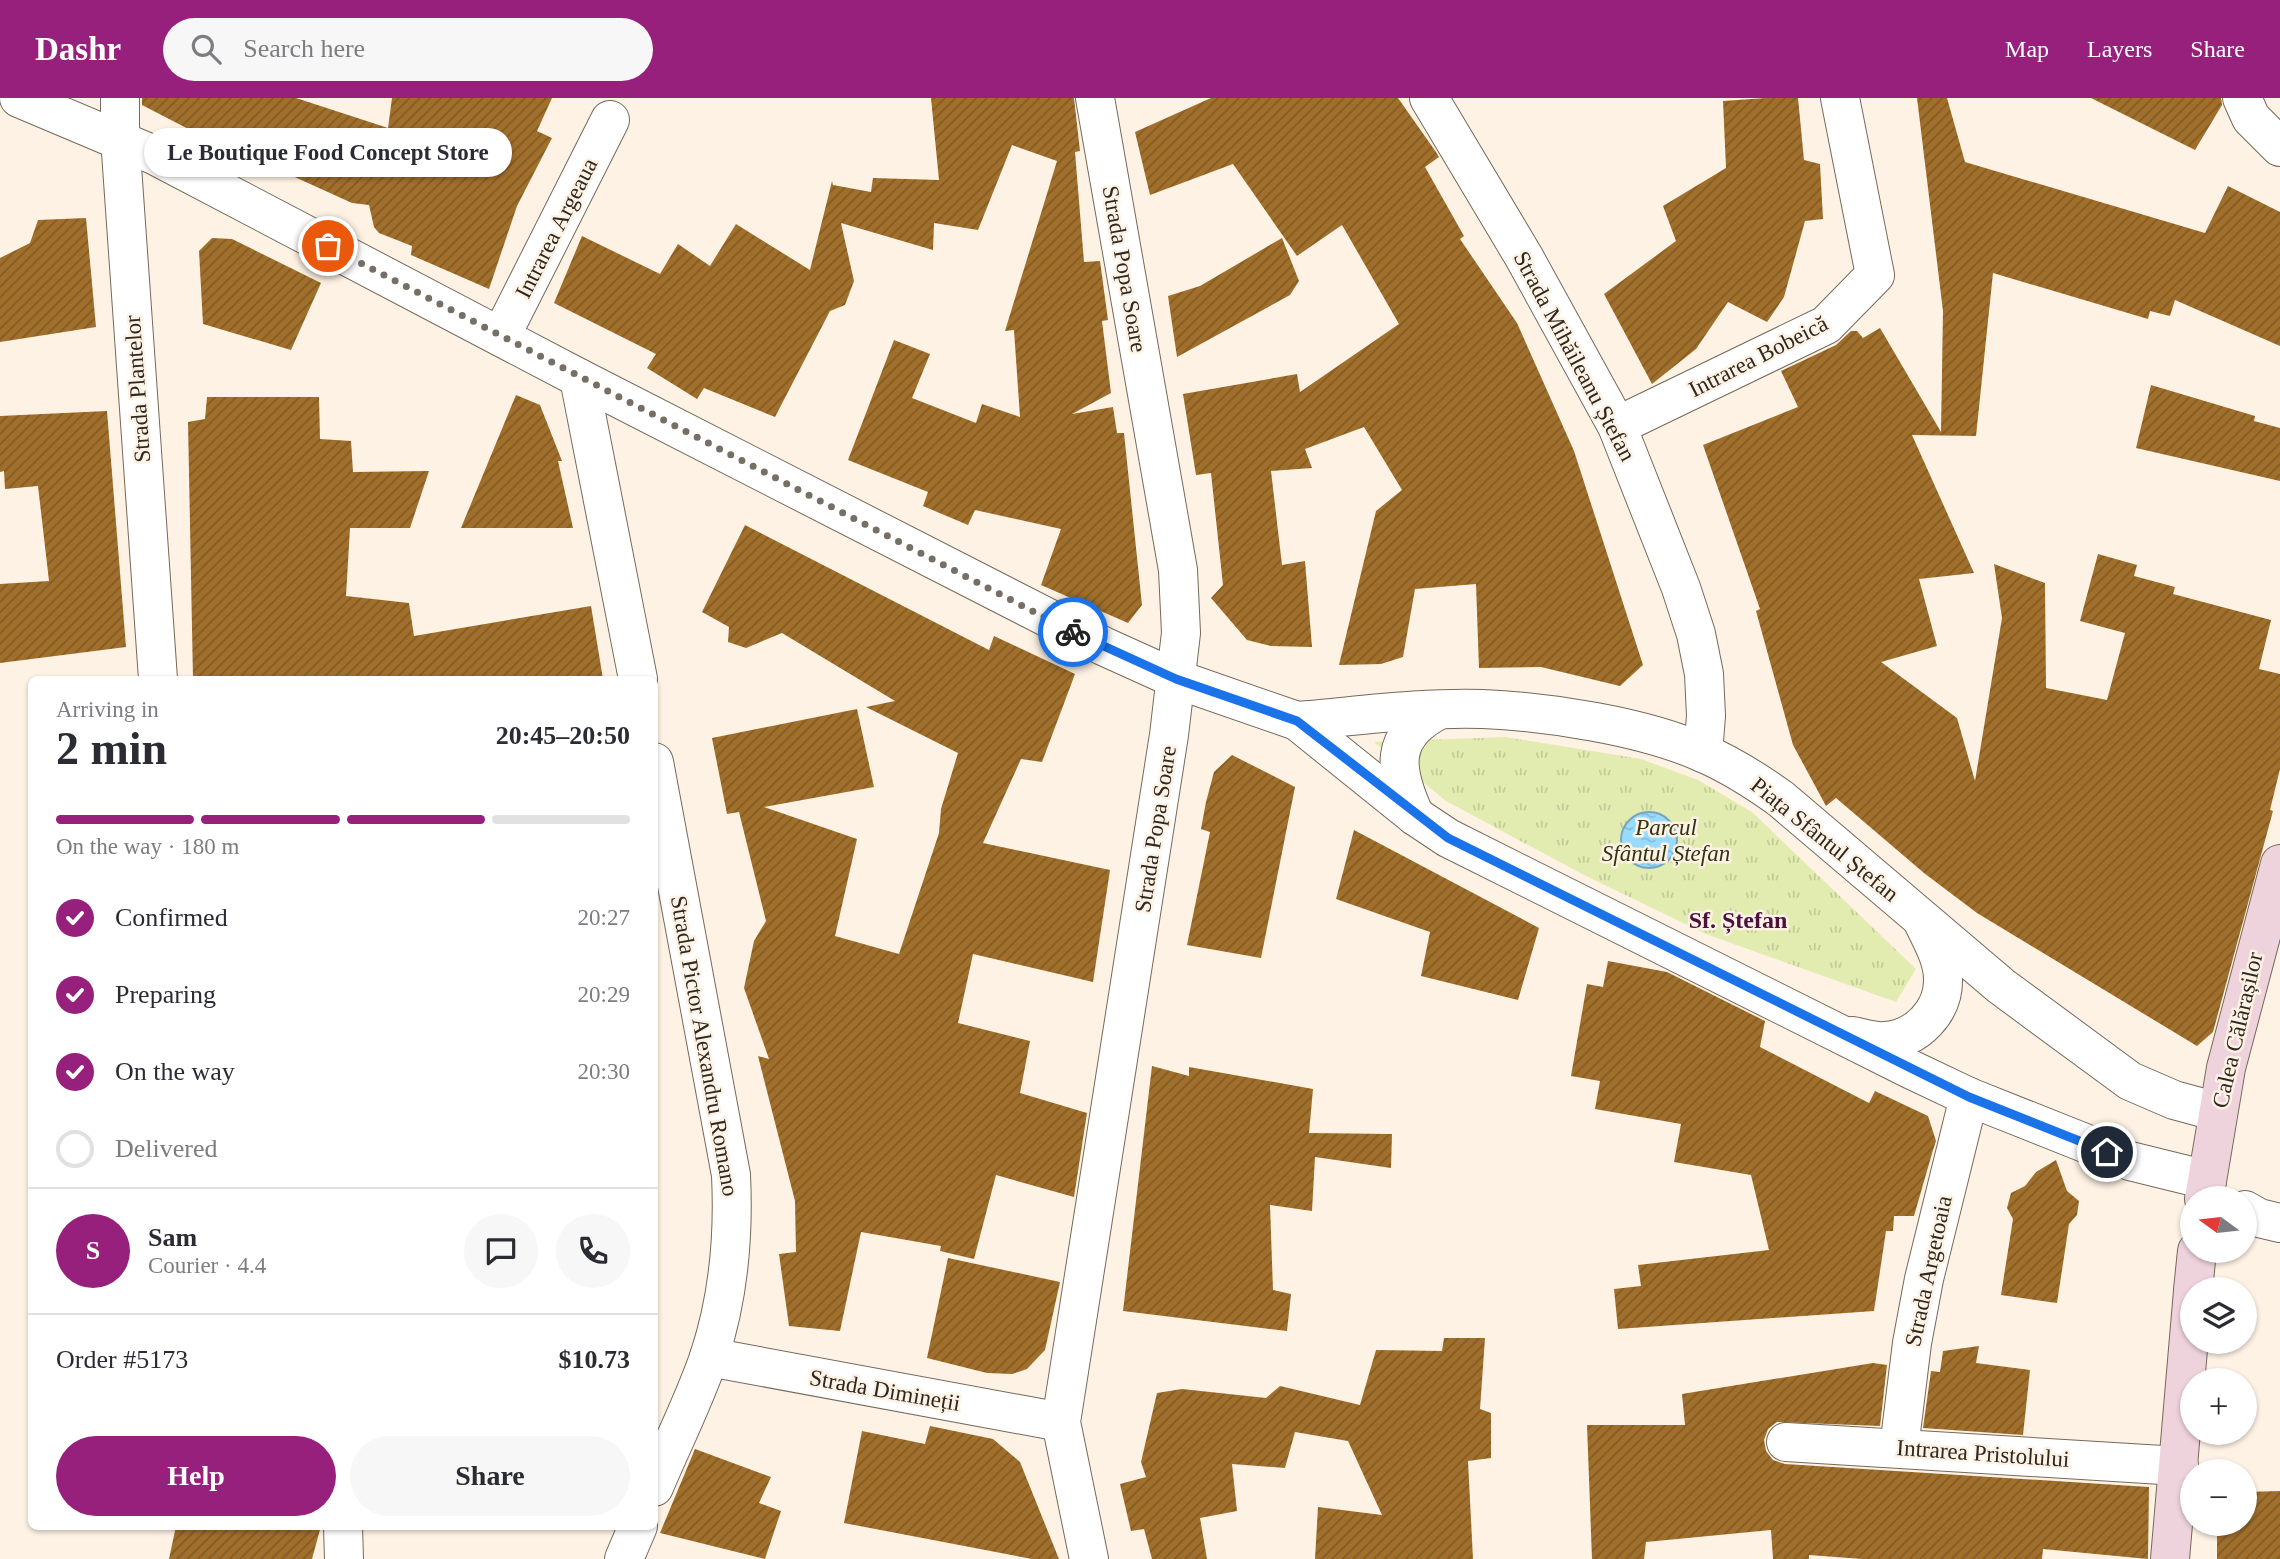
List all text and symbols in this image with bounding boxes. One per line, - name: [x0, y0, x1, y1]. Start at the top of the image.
- search box: [163, 18, 653, 81]
- icon: search: [187, 30, 225, 68]
- text: Dashr: [35, 31, 121, 67]
- text: Search here: [243, 34, 365, 63]
- text: Map: [2005, 36, 2049, 62]
- text: Layers: [2087, 36, 2152, 62]
- text: Share: [2190, 36, 2245, 62]
- callout: Le Boutique Food Concept Store: [144, 127, 512, 176]
- text: Le Boutique Food Concept Store: [167, 140, 489, 165]
- street label: Intrarea Argeaua: [510, 154, 602, 302]
- street label: Strada Popa Soare: [1098, 184, 1151, 354]
- pin: [298, 216, 358, 276]
- icon: bag: [309, 227, 347, 265]
- street label: Strada Mihăileanu Ștefan: [1509, 247, 1641, 466]
- street label: Intrarea Bobeică: [1685, 311, 1832, 402]
- street label: Strada Plantelor: [120, 314, 155, 463]
- courier: [1038, 597, 1108, 667]
- icon: bike: [1054, 613, 1092, 651]
- text: Arriving in: [56, 697, 159, 722]
- text: 20:45–20:50: [496, 721, 630, 750]
- text: 2 min: [56, 723, 167, 774]
- street label: Strada Popa Soare: [1130, 744, 1181, 914]
- street label: Piața Sfântul Ștefan: [1746, 772, 1904, 907]
- park label: Parcul Sfântul Ștefan: [1602, 815, 1730, 866]
- text: On the way · 180 m: [56, 834, 239, 859]
- street label: Strada Pictor Alexandru Romano: [666, 894, 743, 1198]
- icon: check: [56, 899, 94, 937]
- text: Confirmed: [115, 903, 228, 932]
- text: 20:27: [578, 905, 630, 930]
- district label: Sf. Ștefan: [1689, 907, 1787, 934]
- street label: Calea Călărașilor: [2207, 950, 2268, 1110]
- icon: check: [56, 976, 94, 1014]
- text: Preparing: [115, 980, 216, 1009]
- text: 20:29: [578, 982, 630, 1007]
- icon: check: [56, 1053, 94, 1091]
- text: On the way: [115, 1057, 235, 1086]
- text: 20:30: [578, 1059, 630, 1084]
- pin: [2077, 1122, 2137, 1182]
- icon: home: [2088, 1133, 2126, 1171]
- text: Delivered: [115, 1134, 218, 1163]
- north arrow: [2180, 1186, 2258, 1264]
- map controls: [2180, 1186, 2257, 1536]
- street label: Strada Argetoaia: [1900, 1193, 1957, 1349]
- button: chat: [464, 1214, 538, 1288]
- button: phone: [556, 1214, 630, 1288]
- text: Sam: [148, 1223, 197, 1252]
- text: S: [86, 1236, 100, 1265]
- text: Courier · 4.4: [148, 1253, 266, 1278]
- button: layers: [2180, 1277, 2257, 1354]
- text: Order #5173: [56, 1345, 188, 1374]
- text: $10.73: [559, 1345, 630, 1374]
- street label: Strada Dimineții: [808, 1365, 962, 1416]
- button: +: [2180, 1368, 2257, 1445]
- street label: Intrarea Pristolului: [1896, 1435, 2070, 1472]
- button: Help: [56, 1436, 336, 1516]
- button: Share: [350, 1436, 630, 1516]
- button: −: [2180, 1459, 2257, 1536]

